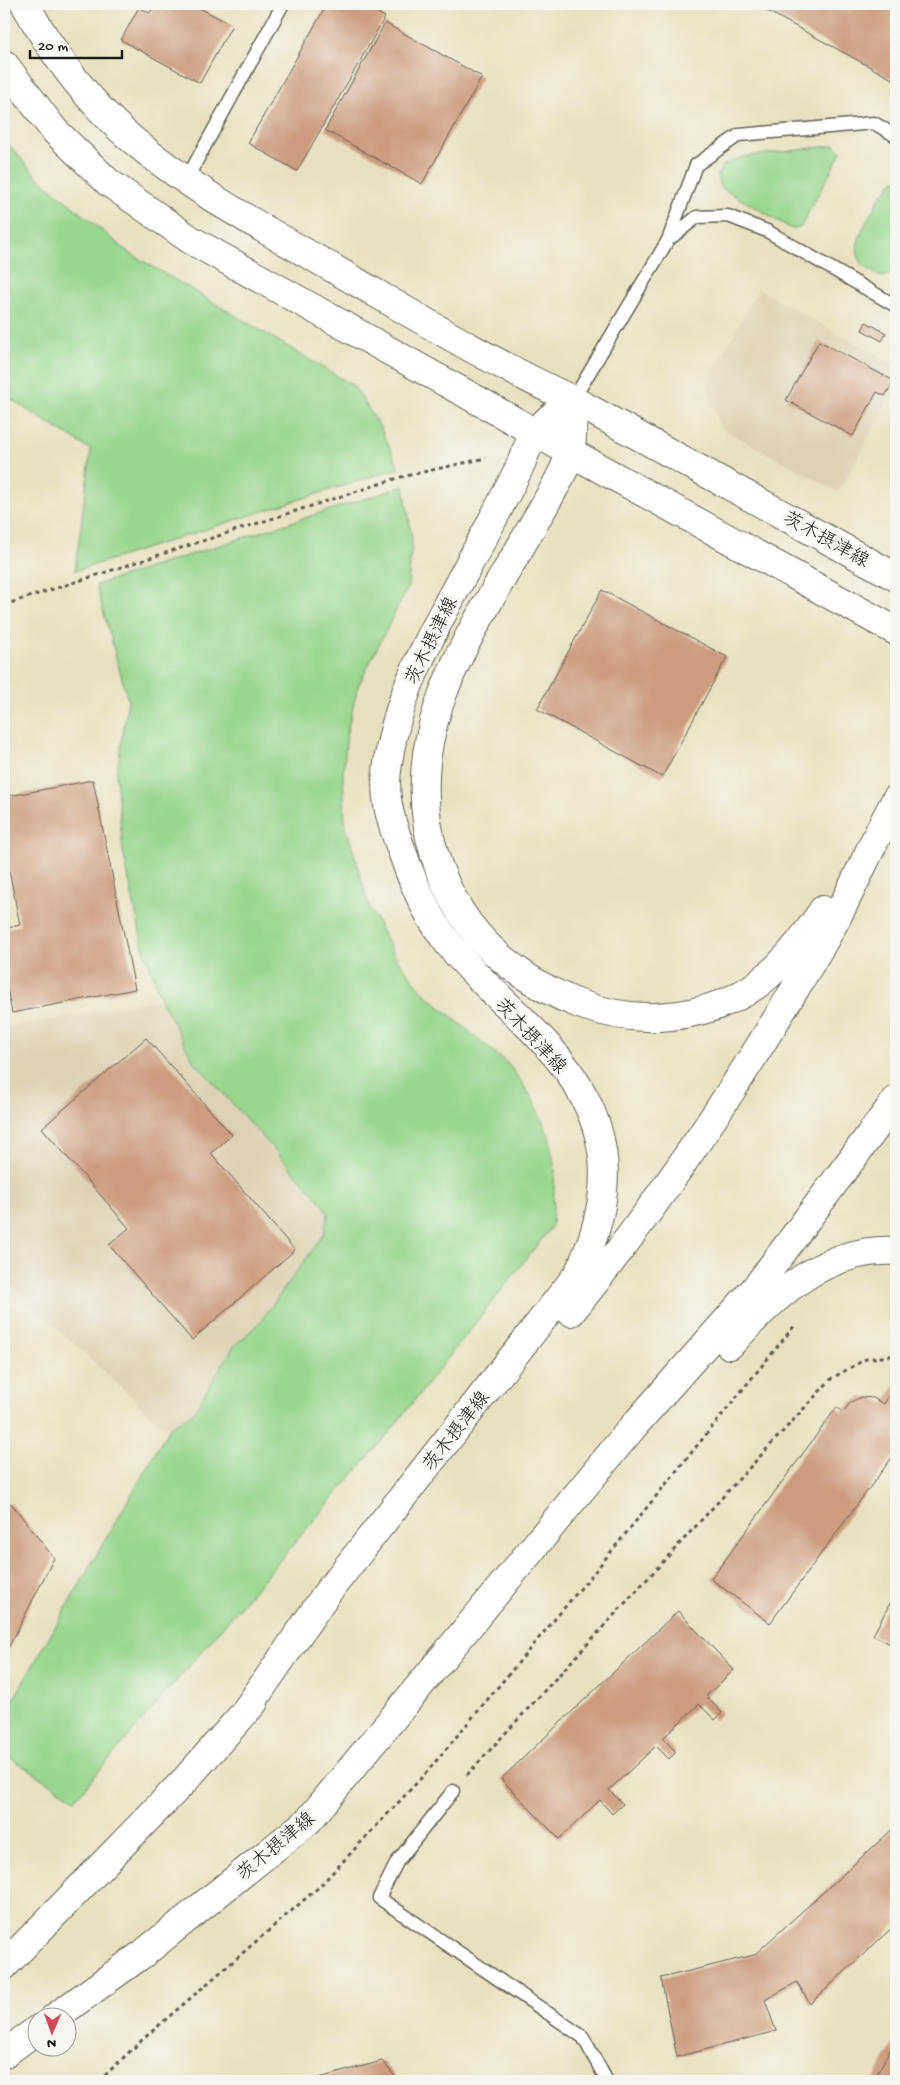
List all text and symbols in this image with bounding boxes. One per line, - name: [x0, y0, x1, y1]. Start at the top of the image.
- scale bar: [30, 28, 122, 60]
- text: 20 m: [38, 38, 68, 56]
- street label: 茨木摂津線: [778, 507, 873, 574]
- street label: 茨木摂津線: [401, 593, 464, 689]
- street label: 茨木摂津線: [489, 994, 571, 1080]
- street label: 茨木摂津線: [419, 1387, 496, 1477]
- street label: 茨木摂津線: [233, 1808, 321, 1887]
- north arrow: [28, 2008, 78, 2058]
- text: N: [47, 2034, 56, 2051]

